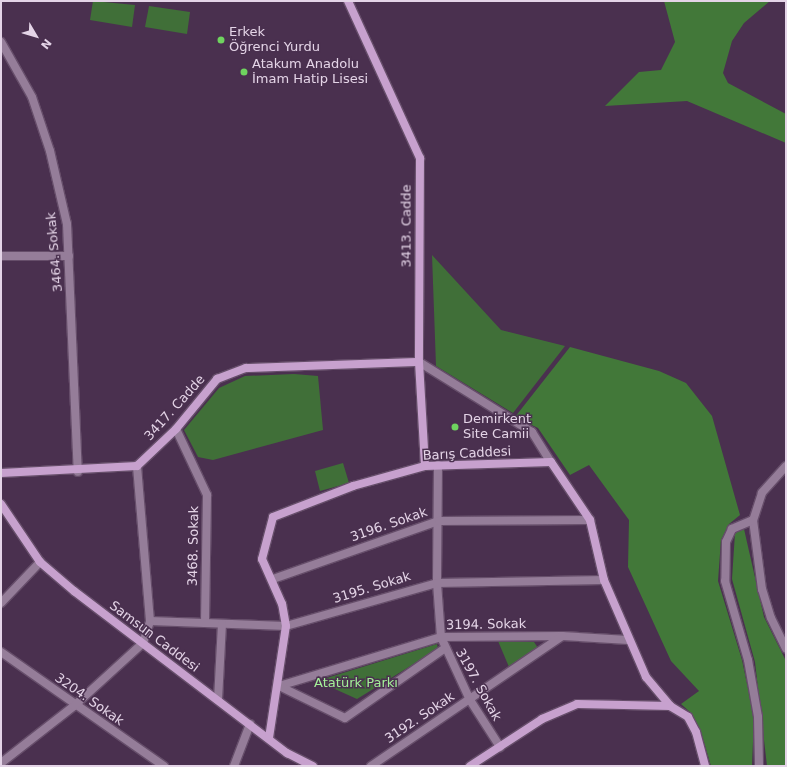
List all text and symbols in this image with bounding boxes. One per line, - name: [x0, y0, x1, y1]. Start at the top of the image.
- north arrow: [16, 16, 56, 56]
- place label: Erkek Öğrenci Yurdu: [229, 25, 320, 56]
- marker: Erkek Öğrenci Yurdu: [216, 35, 226, 45]
- text: N: [38, 36, 54, 51]
- place label: Atakum Anadolu İmam Hatip Lisesi: [252, 57, 368, 88]
- marker: Atakum Anadolu İmam Hatip Lisesi: [239, 67, 249, 77]
- street label: 3413. Cadde: [399, 185, 415, 267]
- street label: 3464. Sokak: [44, 211, 66, 293]
- street label: 3417. Cadde: [141, 372, 209, 444]
- place label: Demirkent Site Camii: [463, 412, 531, 443]
- marker: Demirkent Site Camii: [450, 422, 460, 432]
- street label: Barış Caddesi: [422, 444, 512, 464]
- street label: 3196. Sokak: [348, 505, 430, 545]
- street label: 3468. Sokak: [186, 506, 202, 586]
- street label: 3195. Sokak: [331, 569, 413, 607]
- street label: Samsun Caddesi: [106, 598, 202, 676]
- street label: 3194. Sokak: [446, 617, 526, 633]
- street label: 3197. Sokak: [452, 646, 504, 724]
- street label: 3204. Sokak: [52, 671, 126, 729]
- park label: Atatürk Parkı: [314, 675, 398, 691]
- street label: 3192. Sokak: [382, 689, 458, 747]

